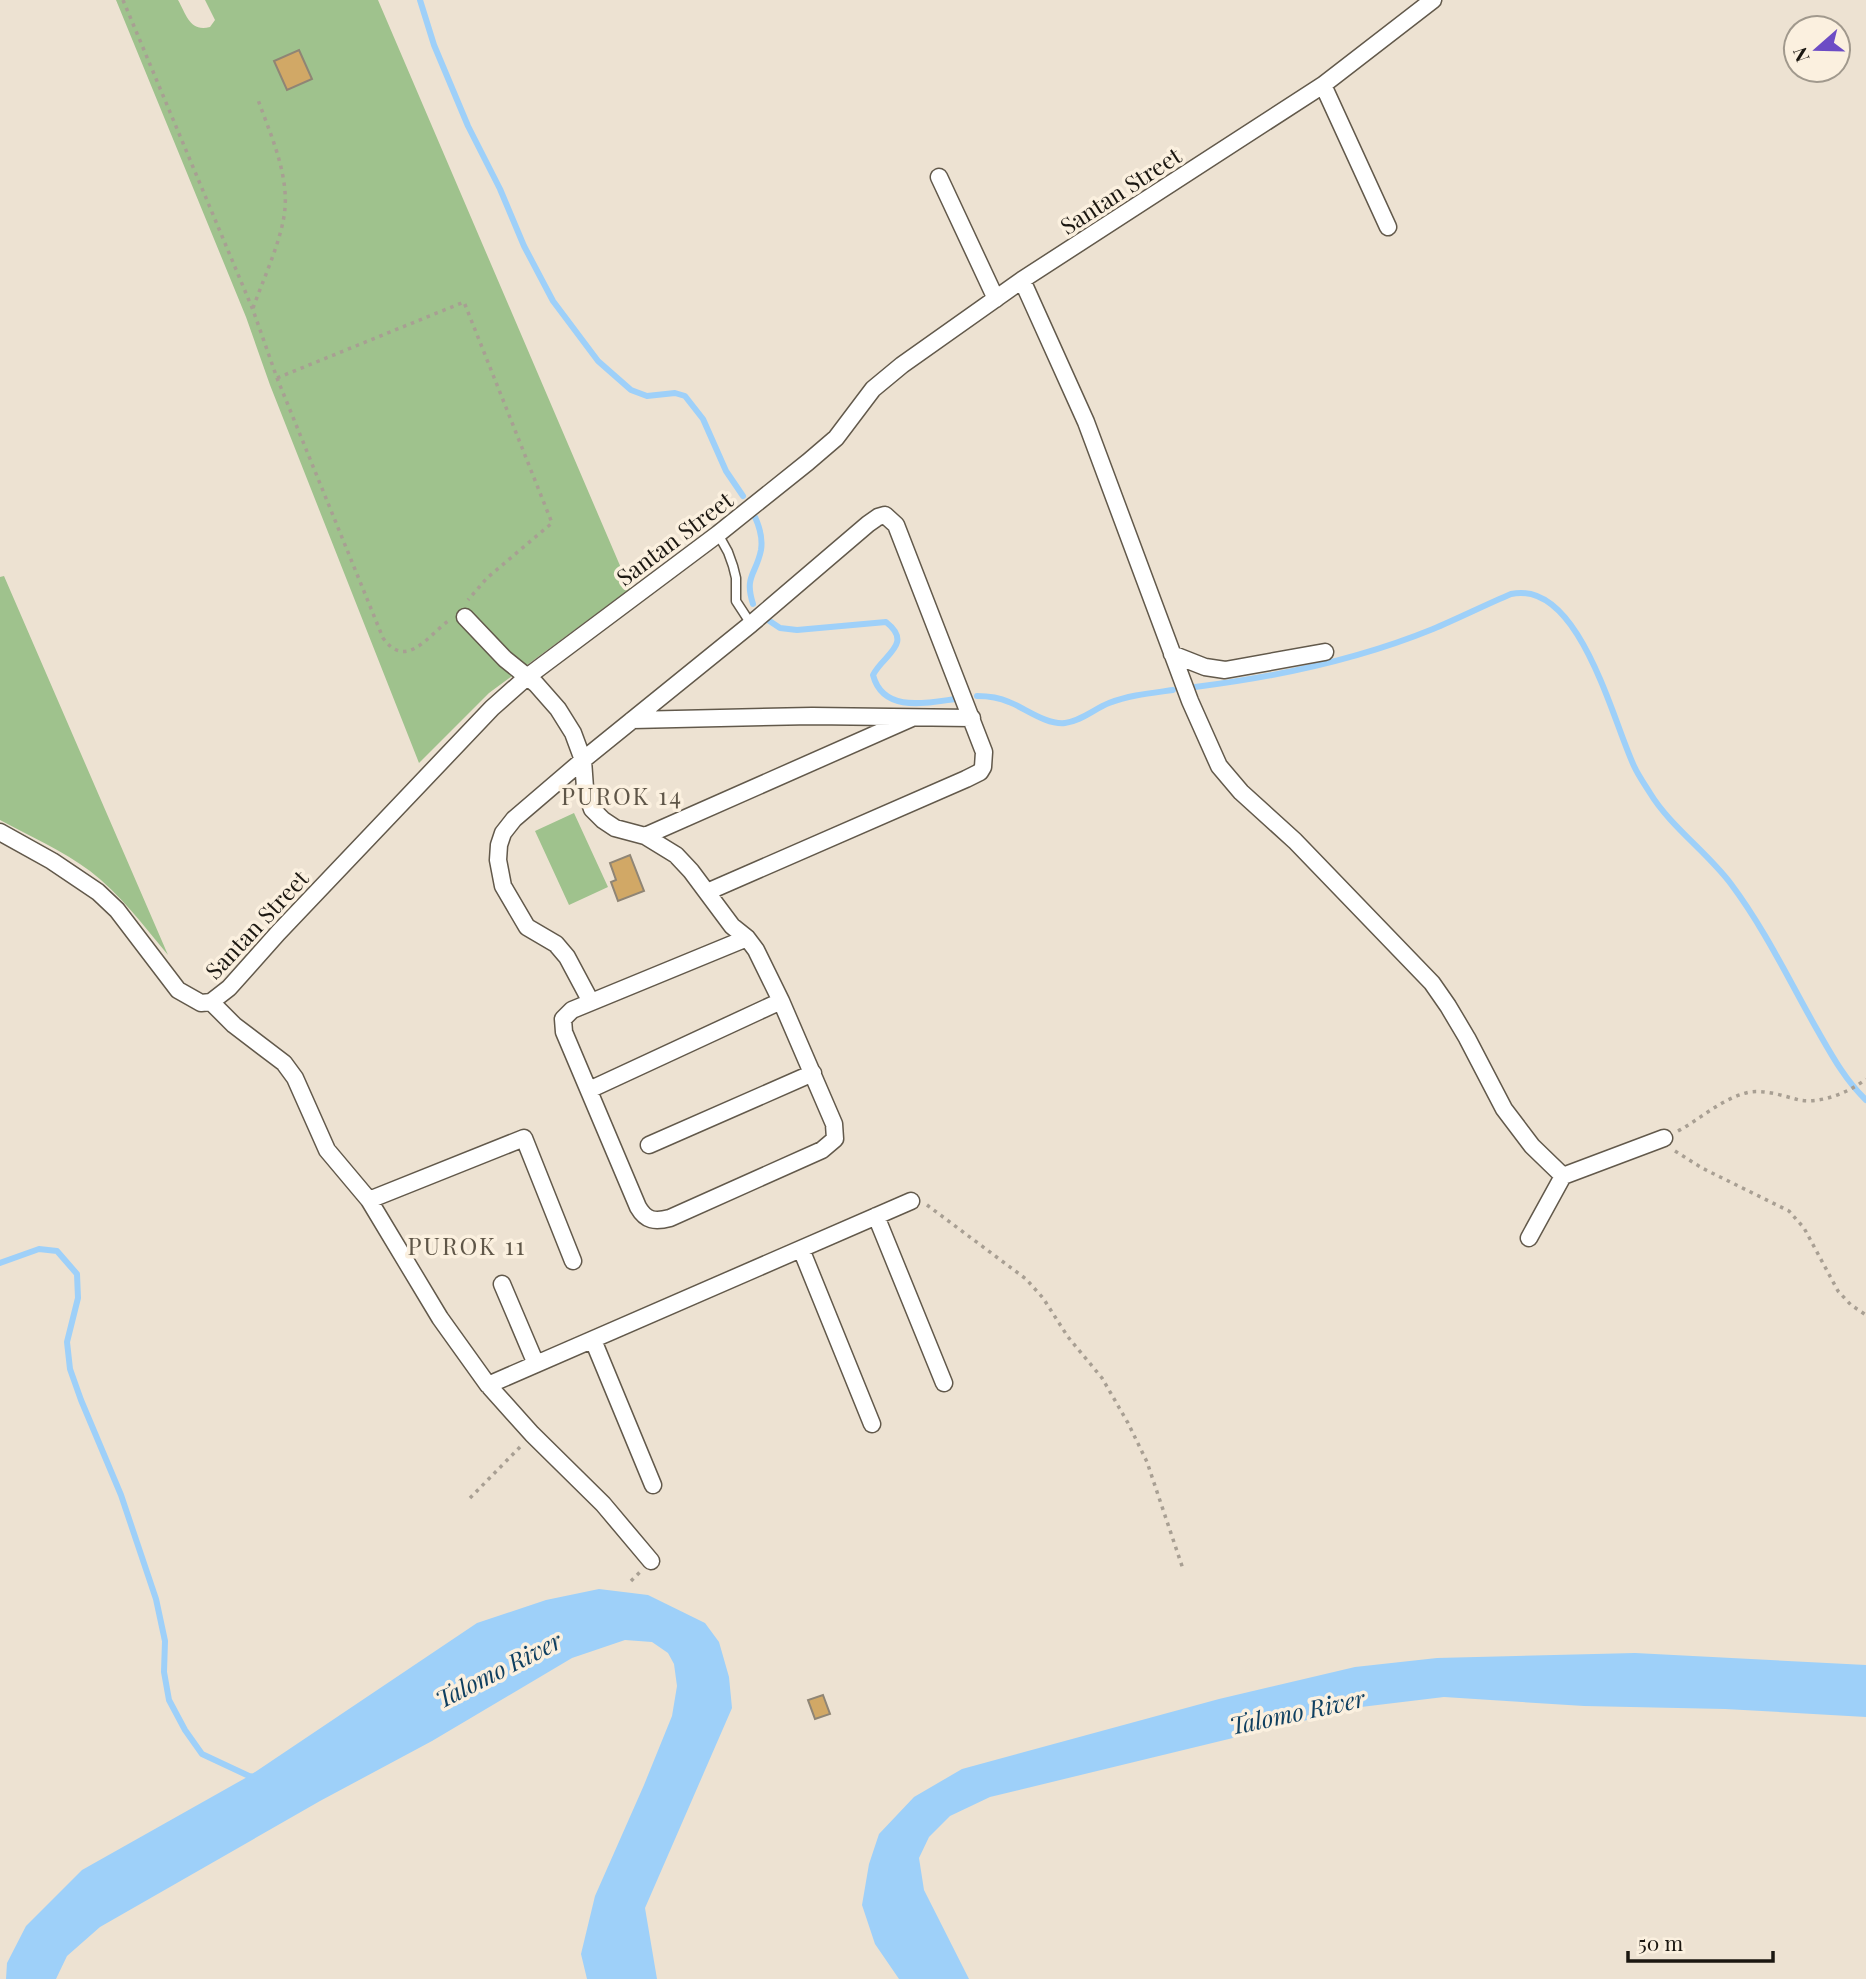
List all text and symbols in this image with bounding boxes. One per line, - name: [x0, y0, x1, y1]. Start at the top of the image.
- north arrow: [1782, 14, 1852, 84]
- text: N: [1785, 44, 1815, 66]
- street label: Santan Street: [1054, 139, 1187, 241]
- street label: Santan Street: [609, 483, 739, 592]
- district label: PUROK 14: [561, 779, 683, 811]
- street label: Santan Street: [197, 862, 315, 985]
- district label: PUROK 11: [407, 1229, 527, 1261]
- water label: Talomo River: [429, 1623, 567, 1714]
- water label: Talomo River: [1226, 1681, 1368, 1741]
- scale bar: [1628, 1920, 1773, 1964]
- text: 50 m: [1638, 1928, 1684, 1956]

